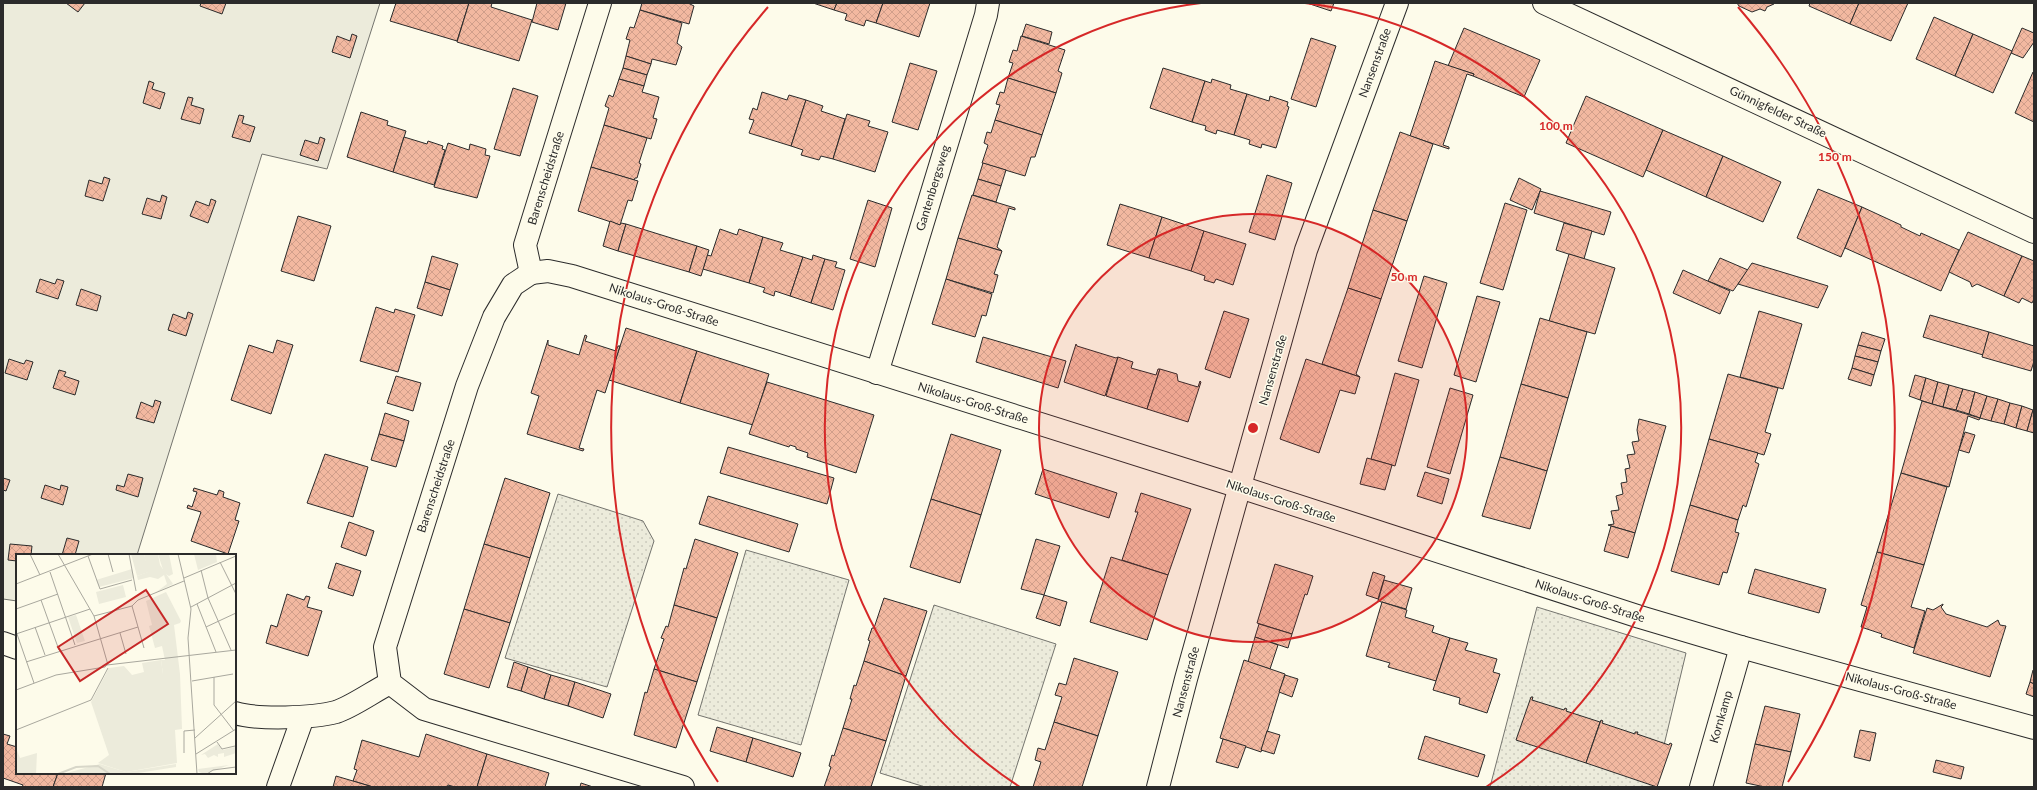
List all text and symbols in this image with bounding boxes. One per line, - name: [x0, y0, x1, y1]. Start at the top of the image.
- street label: Nansenstraße: [1355, 26, 1394, 100]
- street label: Günnigfelder Straße: [1727, 82, 1829, 141]
- text: 100 m: [1539, 118, 1573, 133]
- street label: Barenscheidstraße: [524, 129, 567, 227]
- street label: Gantenbergsweg: [912, 143, 953, 233]
- text: 150 m: [1818, 149, 1852, 164]
- text: 50 m: [1391, 269, 1417, 284]
- street label: Nikolaus-Groß-Straße: [607, 280, 721, 329]
- street label: Nansenstraße: [1255, 333, 1290, 407]
- street label: Nikolaus-Groß-Straße: [916, 379, 1030, 426]
- centre of rings: [1246, 421, 1260, 435]
- street label: Barenscheidstraße: [413, 437, 458, 534]
- street label: Nikolaus-Groß-Straße: [1224, 476, 1338, 525]
- inset map: [16, 554, 236, 774]
- street label: Nikolaus-Groß-Straße: [1533, 576, 1647, 625]
- street label: Nansenstraße: [1169, 645, 1202, 719]
- street label: Nikolaus-Groß-Straße: [1844, 668, 1958, 713]
- street label: Kornkamp: [1706, 689, 1735, 745]

